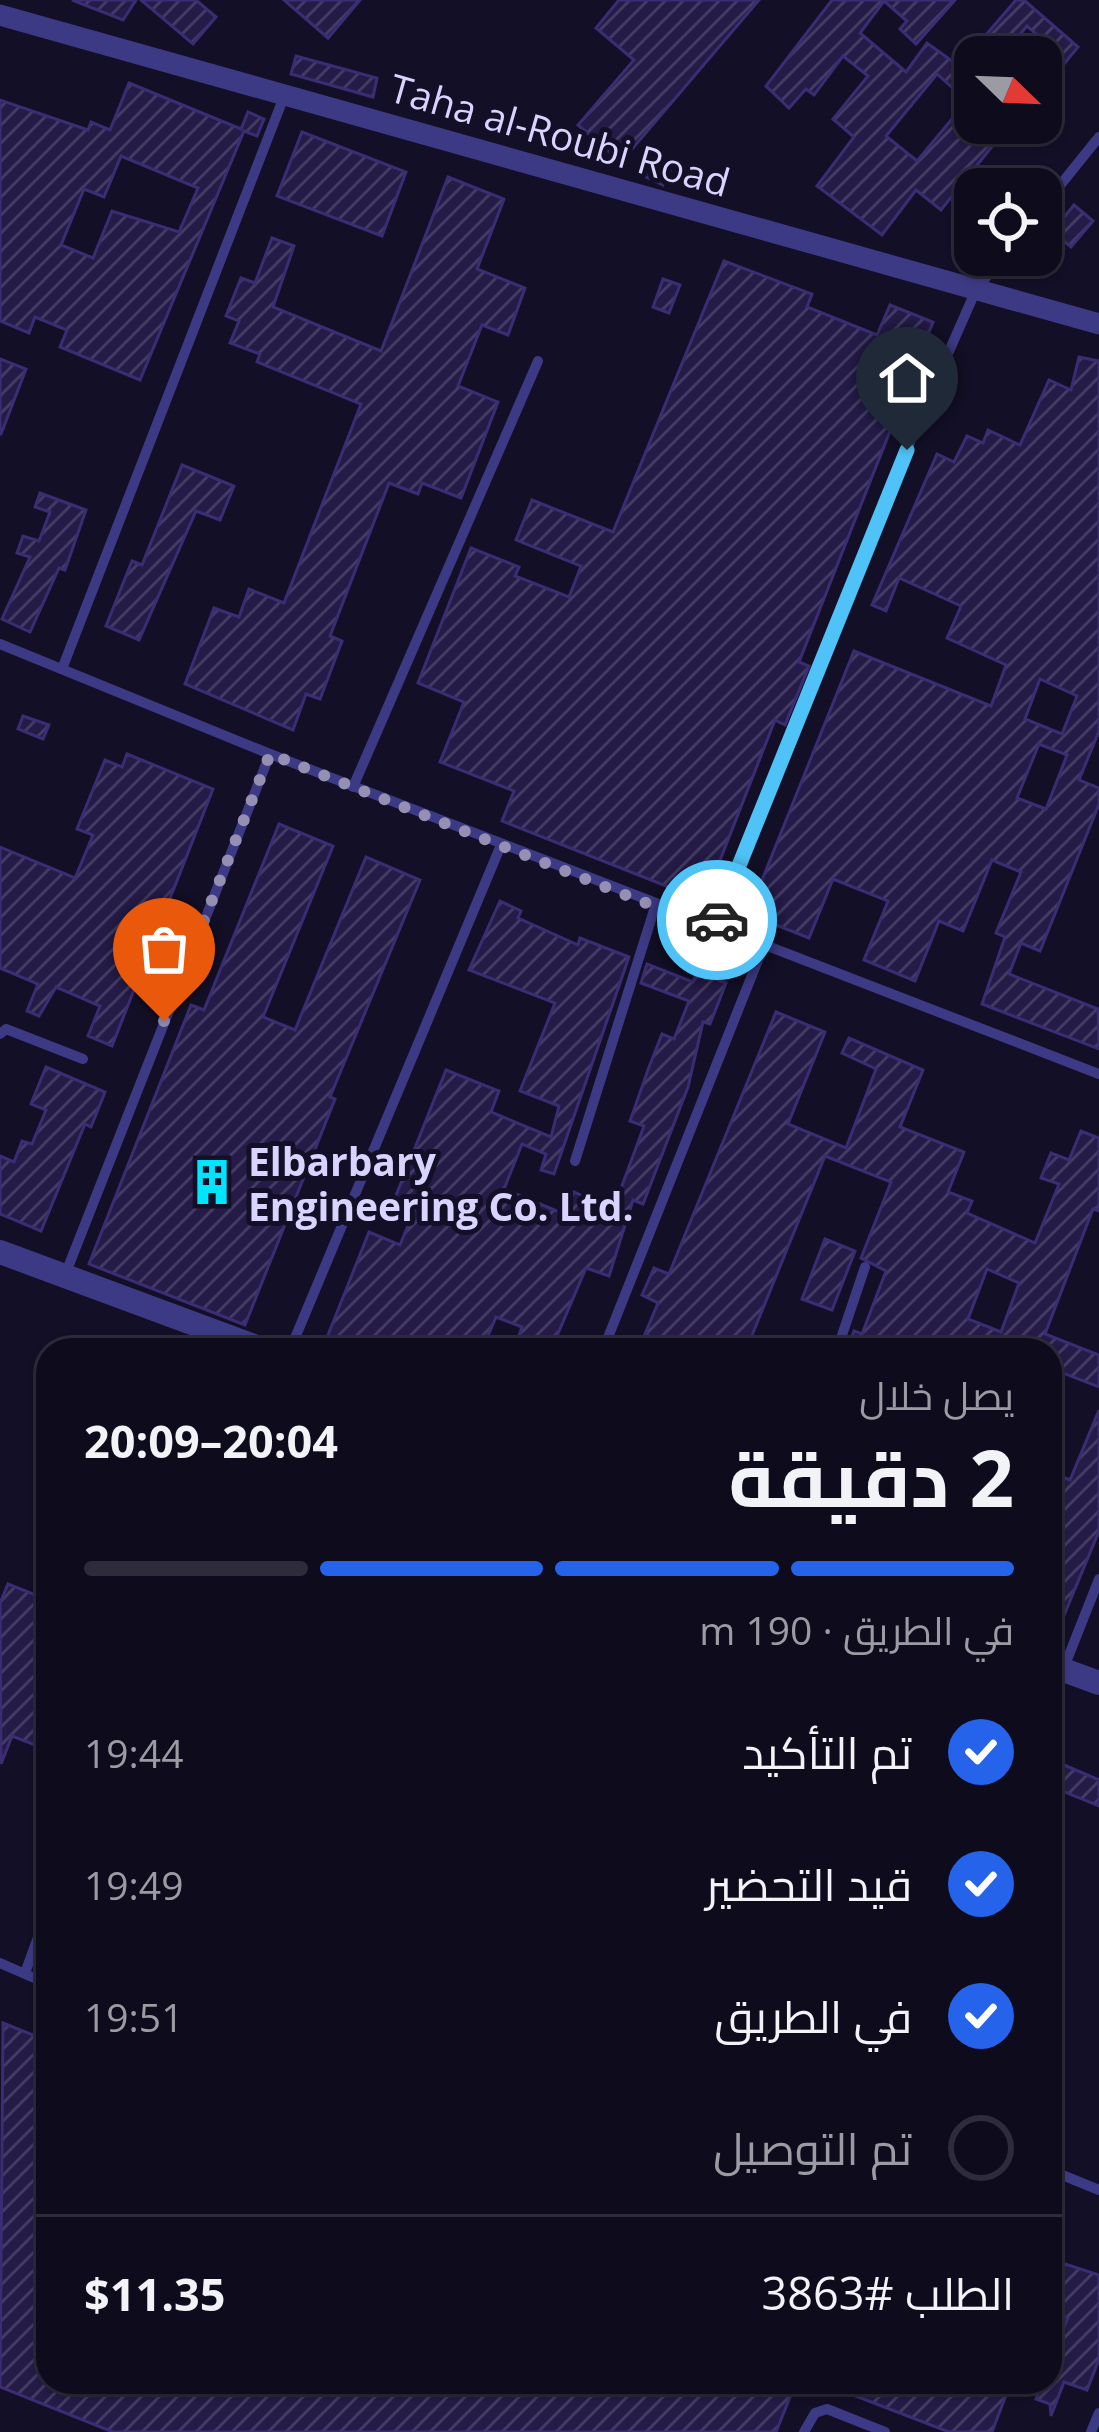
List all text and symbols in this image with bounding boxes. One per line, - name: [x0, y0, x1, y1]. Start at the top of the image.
- north arrow: [954, 36, 1062, 144]
- map controls: [954, 36, 1062, 276]
- street label: Taha al-Roubi Road: [384, 60, 736, 208]
- button: locate: [954, 168, 1062, 276]
- pin: [856, 327, 958, 450]
- icon: home: [874, 345, 940, 411]
- courier: [657, 860, 777, 980]
- icon: car: [684, 887, 750, 953]
- pin: [113, 898, 215, 1021]
- icon: bag: [131, 916, 197, 982]
- place label: Elbarbary Engineering Co. Ltd.: [248, 1134, 634, 1232]
- building icon: Elbarbary Engineering Co. Ltd.: [187, 1157, 237, 1207]
- text: يصل خلال: [859, 1368, 1014, 1421]
- text: 20:04–20:09: [84, 1410, 338, 1471]
- text: 2 دقيقة: [729, 1424, 1014, 1530]
- text: في الطريق · 190 m: [699, 1603, 1014, 1656]
- icon: check: [948, 1719, 1014, 1785]
- text: تم التأكيد: [742, 1721, 912, 1782]
- text: 19:44: [84, 1726, 183, 1779]
- icon: check: [948, 1851, 1014, 1917]
- text: قيد التحضير: [706, 1853, 912, 1914]
- text: 19:49: [84, 1858, 183, 1911]
- icon: check: [948, 1983, 1014, 2049]
- text: في الطريق: [715, 1985, 912, 2046]
- text: 19:51: [84, 1990, 183, 2043]
- text: تم التوصيل: [713, 2117, 912, 2178]
- text: الطلب #3863: [762, 2262, 1014, 2323]
- text: $11.35: [84, 2263, 225, 2324]

